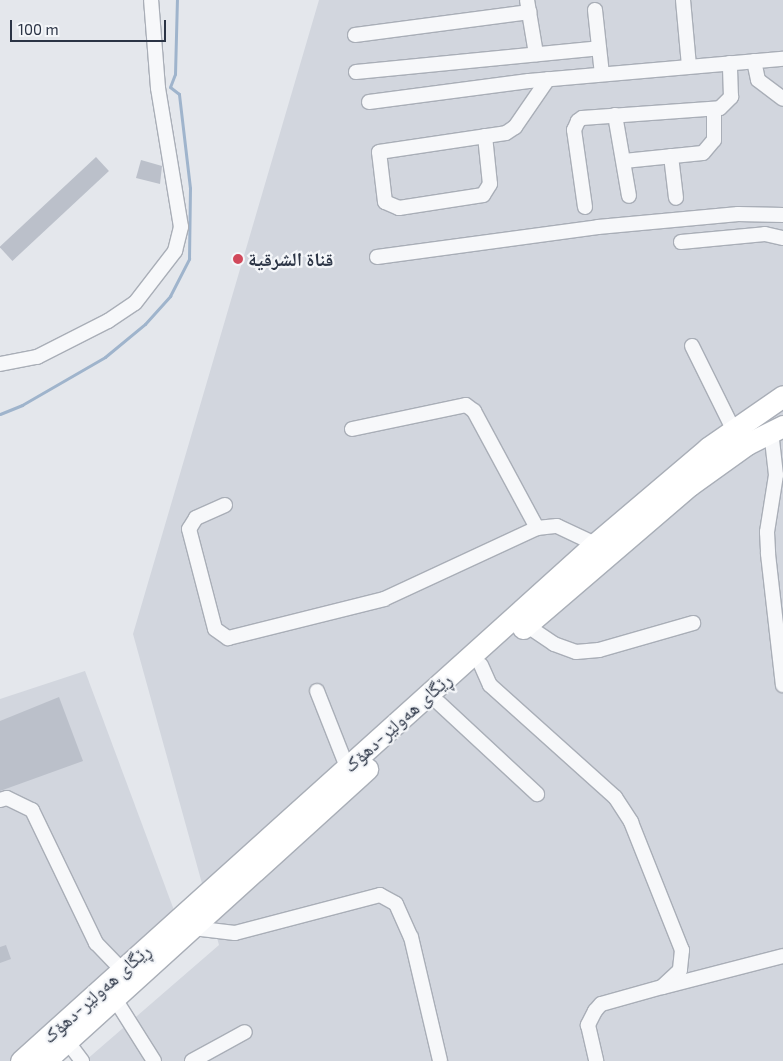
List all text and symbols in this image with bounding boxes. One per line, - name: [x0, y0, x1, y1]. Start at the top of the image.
- scale bar: [12, 10, 169, 42]
- text: 100 m: [18, 20, 59, 38]
- place label: قناة الشرقية: [248, 248, 333, 270]
- marker: قناة الشرقية: [232, 253, 244, 265]
- street label: ڕێگای هەولێر-دهۆک: [338, 667, 456, 777]
- street label: ڕێگای هەولێر-دهۆک: [37, 938, 155, 1048]

